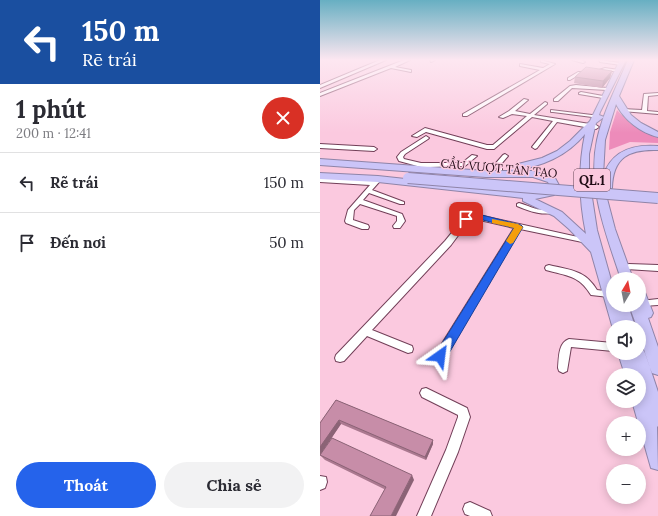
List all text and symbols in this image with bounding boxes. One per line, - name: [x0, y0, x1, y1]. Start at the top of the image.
- text: 150 m: [82, 13, 159, 49]
- icon: left: [16, 16, 68, 68]
- text: Rẽ trái: [82, 48, 137, 71]
- text: 1 phút: [16, 94, 86, 125]
- button: close: [262, 97, 304, 139]
- text: 200 m · 12:41: [16, 125, 91, 142]
- street label: CẦU VƯỢT TÂN TẠO: [440, 155, 558, 181]
- road number: QL.1: [574, 169, 610, 191]
- icon: left: [16, 172, 38, 194]
- text: Rẽ trái: [50, 173, 98, 192]
- text: 150 m: [264, 173, 304, 192]
- pin: [449, 202, 483, 236]
- icon: arrive: [455, 208, 477, 230]
- icon: arrive: [16, 232, 38, 254]
- text: Đến nơi: [50, 233, 106, 252]
- text: 50 m: [269, 233, 304, 252]
- north arrow: [606, 272, 646, 312]
- map controls: [606, 272, 646, 504]
- button: sound: [606, 320, 646, 360]
- position arrow: [419, 335, 461, 377]
- button: layers: [606, 368, 646, 408]
- button: +: [606, 416, 646, 456]
- button: Thoát: [16, 462, 156, 508]
- button: Chia sẻ: [164, 462, 304, 508]
- button: −: [606, 464, 646, 504]

